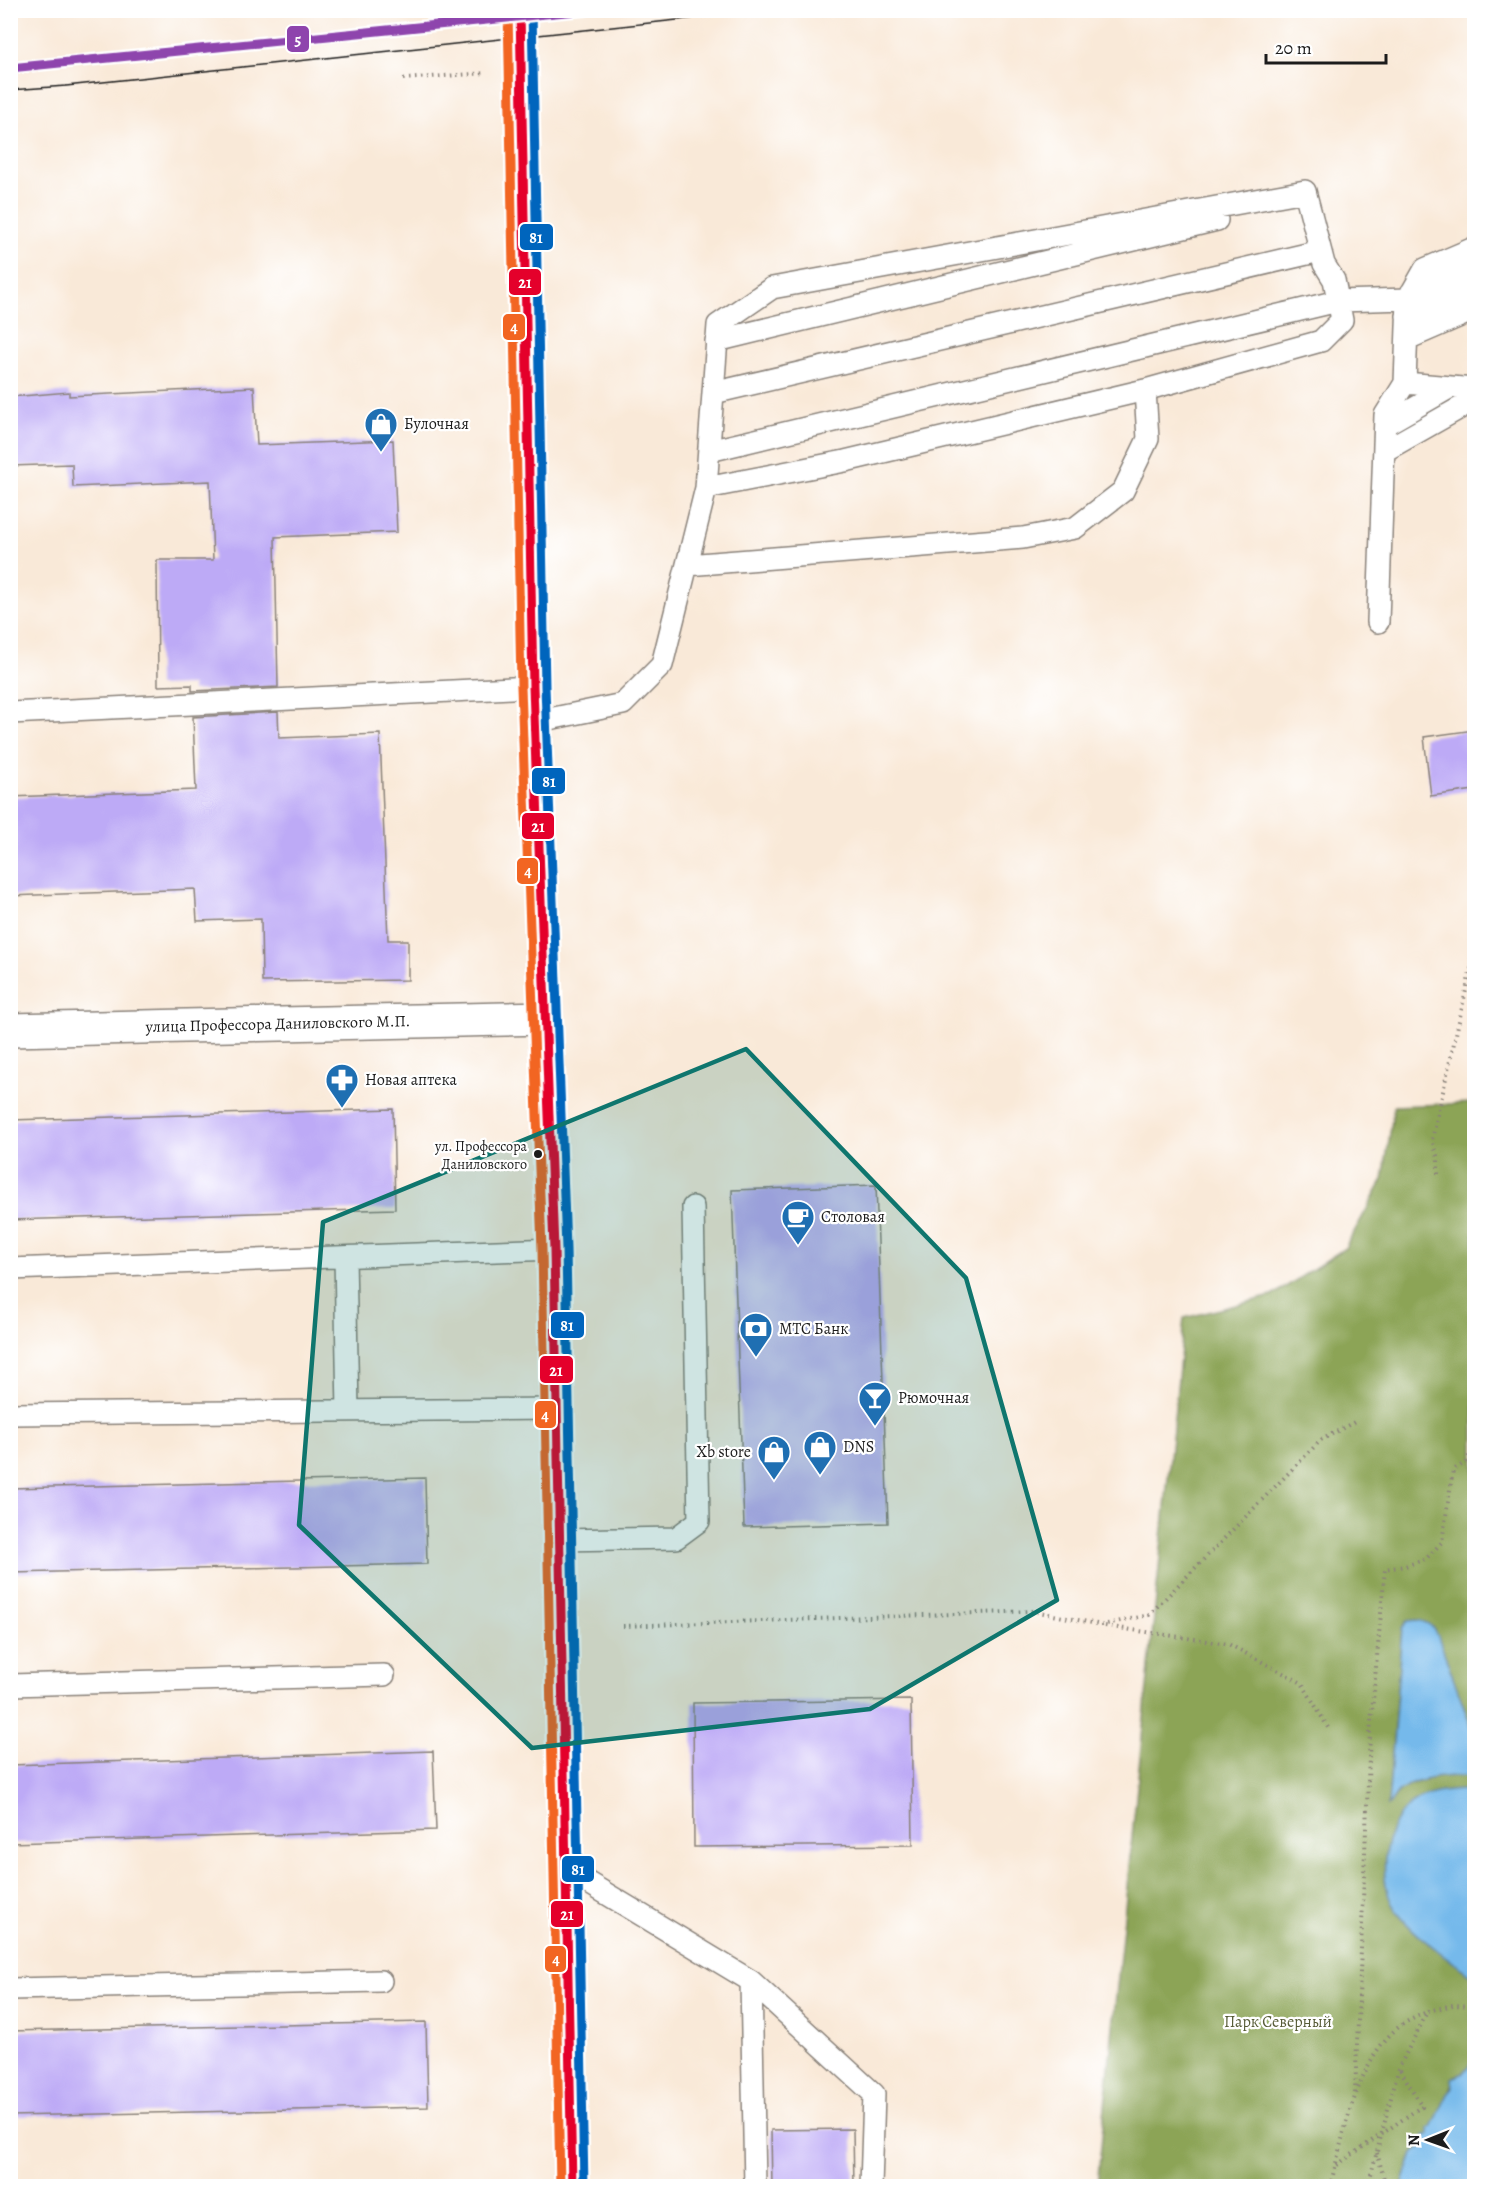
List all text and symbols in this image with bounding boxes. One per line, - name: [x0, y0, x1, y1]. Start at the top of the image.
- line badge: 5: [286, 25, 310, 53]
- scale bar: [1266, 27, 1386, 65]
- text: 5: [295, 29, 302, 51]
- text: 20 m: [1275, 36, 1312, 60]
- line badge: 81: [519, 223, 554, 251]
- text: 81: [529, 227, 543, 249]
- line badge: 21: [508, 268, 542, 296]
- text: 21: [518, 272, 532, 294]
- line badge: 4: [502, 313, 526, 341]
- text: 4: [510, 317, 518, 339]
- shop icon: Булочная: [363, 406, 399, 453]
- place label: Булочная: [404, 413, 469, 435]
- line badge: 81: [531, 767, 566, 795]
- text: 81: [542, 771, 556, 793]
- line badge: 21: [521, 812, 555, 840]
- text: 21: [531, 816, 545, 838]
- line badge: 4: [516, 857, 539, 885]
- text: 4: [524, 861, 532, 883]
- street label: улица Профессора Даниловского М.П.: [144, 1010, 411, 1038]
- pharmacy icon: Новая аптека: [324, 1062, 360, 1109]
- place label: Новая аптека: [365, 1069, 458, 1091]
- place label: ул. Профессора Даниловского: [434, 1137, 528, 1174]
- marker: ул. Профессора Даниловского: [532, 1148, 544, 1160]
- cafe icon: Столовая: [780, 1199, 816, 1246]
- place label: Столовая: [821, 1206, 885, 1228]
- line badge: 81: [550, 1311, 585, 1339]
- bank icon: МТС Банк: [738, 1311, 774, 1358]
- text: 81: [560, 1315, 574, 1337]
- place label: МТС Банк: [779, 1318, 849, 1340]
- line badge: 21: [539, 1355, 574, 1384]
- text: 21: [549, 1360, 563, 1382]
- bar icon: Рюмочная: [857, 1380, 893, 1427]
- place label: Рюмочная: [898, 1387, 970, 1409]
- line badge: 4: [534, 1400, 557, 1429]
- text: 4: [541, 1405, 549, 1427]
- shop icon: DNS: [802, 1429, 838, 1476]
- shop icon: Xb store: [756, 1434, 792, 1481]
- place label: DNS: [843, 1436, 874, 1458]
- place label: Xb store: [696, 1441, 751, 1463]
- line badge: 81: [561, 1855, 595, 1883]
- text: 81: [571, 1859, 585, 1881]
- line badge: 21: [550, 1900, 584, 1928]
- text: 21: [560, 1904, 574, 1926]
- line badge: 4: [544, 1945, 567, 1973]
- text: 4: [552, 1949, 560, 1971]
- park label: Парк Северный: [1224, 2011, 1332, 2033]
- north arrow: [1398, 2110, 1458, 2170]
- text: N: [1403, 2134, 1425, 2146]

